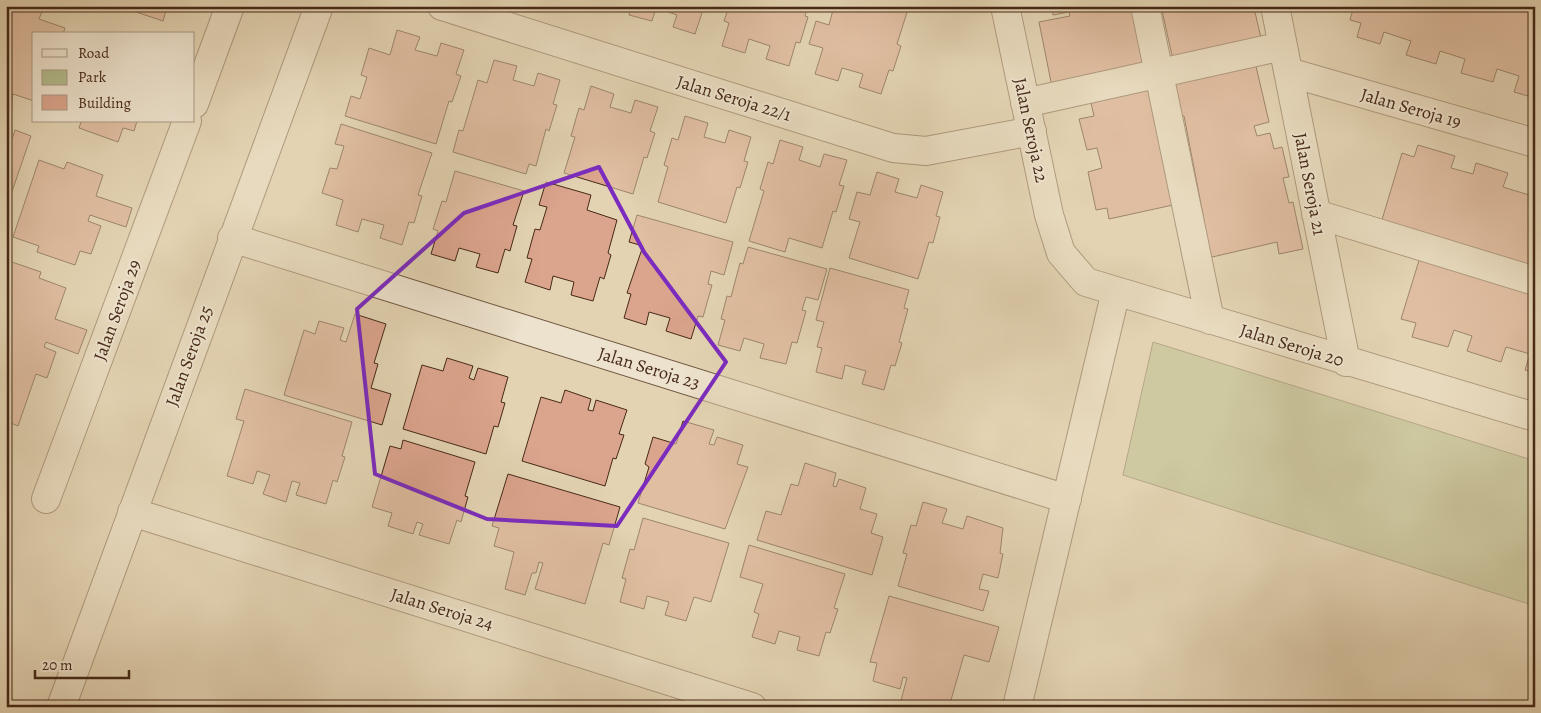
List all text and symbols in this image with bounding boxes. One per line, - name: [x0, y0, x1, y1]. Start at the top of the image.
- legend: [32, 32, 195, 122]
- text: Road: [78, 43, 110, 63]
- text: Park: [78, 67, 107, 87]
- street label: Jalan Seroja 22/1: [674, 69, 794, 127]
- street label: Jalan Seroja 22: [1008, 75, 1054, 185]
- street label: Jalan Seroja 19: [1358, 82, 1464, 134]
- text: Building: [78, 93, 131, 113]
- street label: Jalan Seroja 21: [1288, 131, 1332, 237]
- street label: Jalan Seroja 29: [88, 256, 146, 364]
- street label: Jalan Seroja 25: [160, 302, 218, 410]
- street label: Jalan Seroja 20: [1237, 318, 1347, 372]
- street label: Jalan Seroja 23: [595, 341, 703, 395]
- street label: Jalan Seroja 24: [388, 582, 496, 636]
- scale bar: [35, 648, 129, 680]
- text: 20 m: [42, 655, 73, 675]

